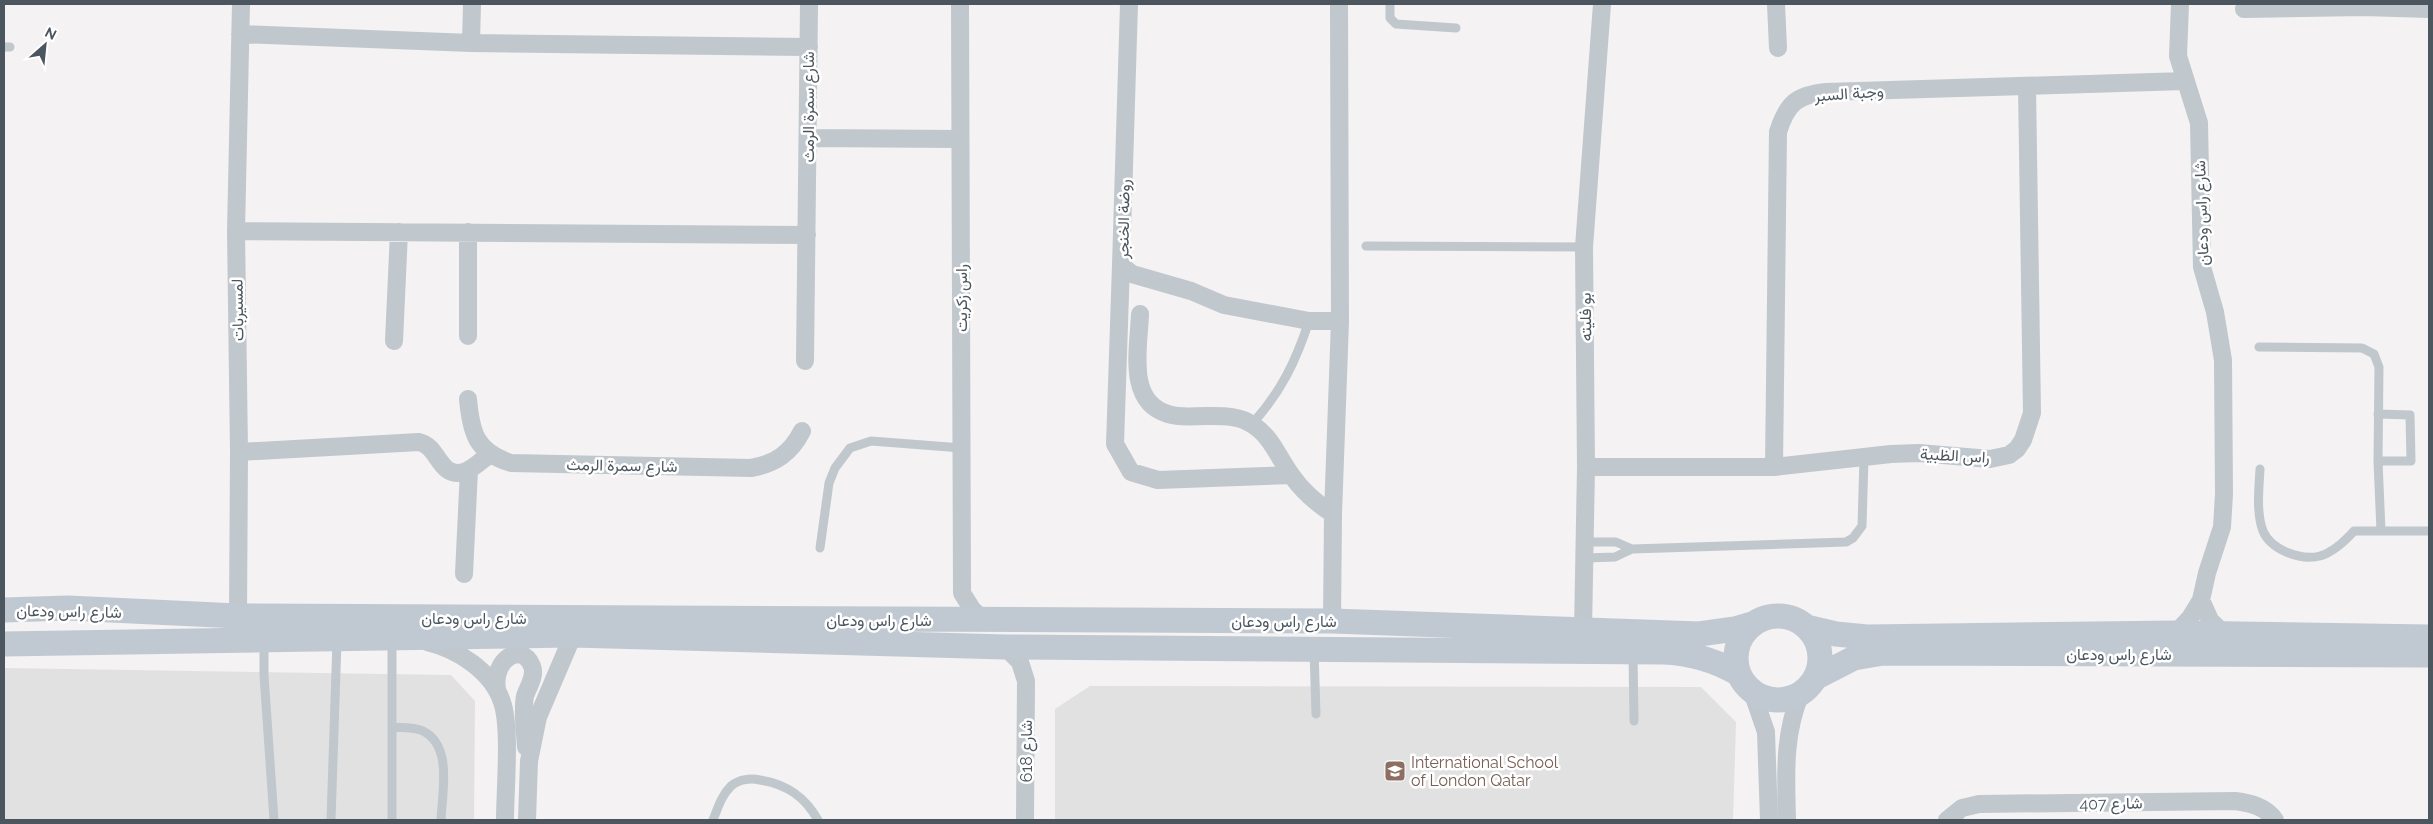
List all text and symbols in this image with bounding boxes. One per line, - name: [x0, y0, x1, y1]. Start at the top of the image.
- north arrow: [20, 20, 70, 70]
- text: N: [43, 24, 59, 43]
- street label: شارع سمرة الرمث: [799, 51, 820, 163]
- street label: وجبة السبر: [1813, 82, 1884, 106]
- street label: شارع راس ودعان: [2190, 160, 2215, 266]
- street label: روضة الخنجر: [1113, 179, 1135, 260]
- street label: راس زكريت: [952, 264, 972, 332]
- street label: لمسيربات: [227, 279, 249, 341]
- street label: بو فليته: [1576, 293, 1596, 341]
- street label: راس الظبية: [1920, 444, 1990, 468]
- street label: شارع سمرة الرمث: [566, 455, 678, 478]
- street label: شارع راس ودعان: [16, 601, 122, 624]
- street label: شارع راس ودعان: [421, 609, 527, 630]
- street label: شارع راس ودعان: [826, 611, 932, 632]
- street label: شارع راس ودعان: [1231, 612, 1337, 633]
- street label: شارع راس ودعان: [2066, 645, 2172, 666]
- street label: شارع 618: [1017, 720, 1038, 782]
- place label: International School of London Qatar: [1411, 753, 1559, 790]
- school or university icon: International School of London Qatar: [1383, 759, 1407, 783]
- street label: شارع 407: [2079, 793, 2143, 816]

